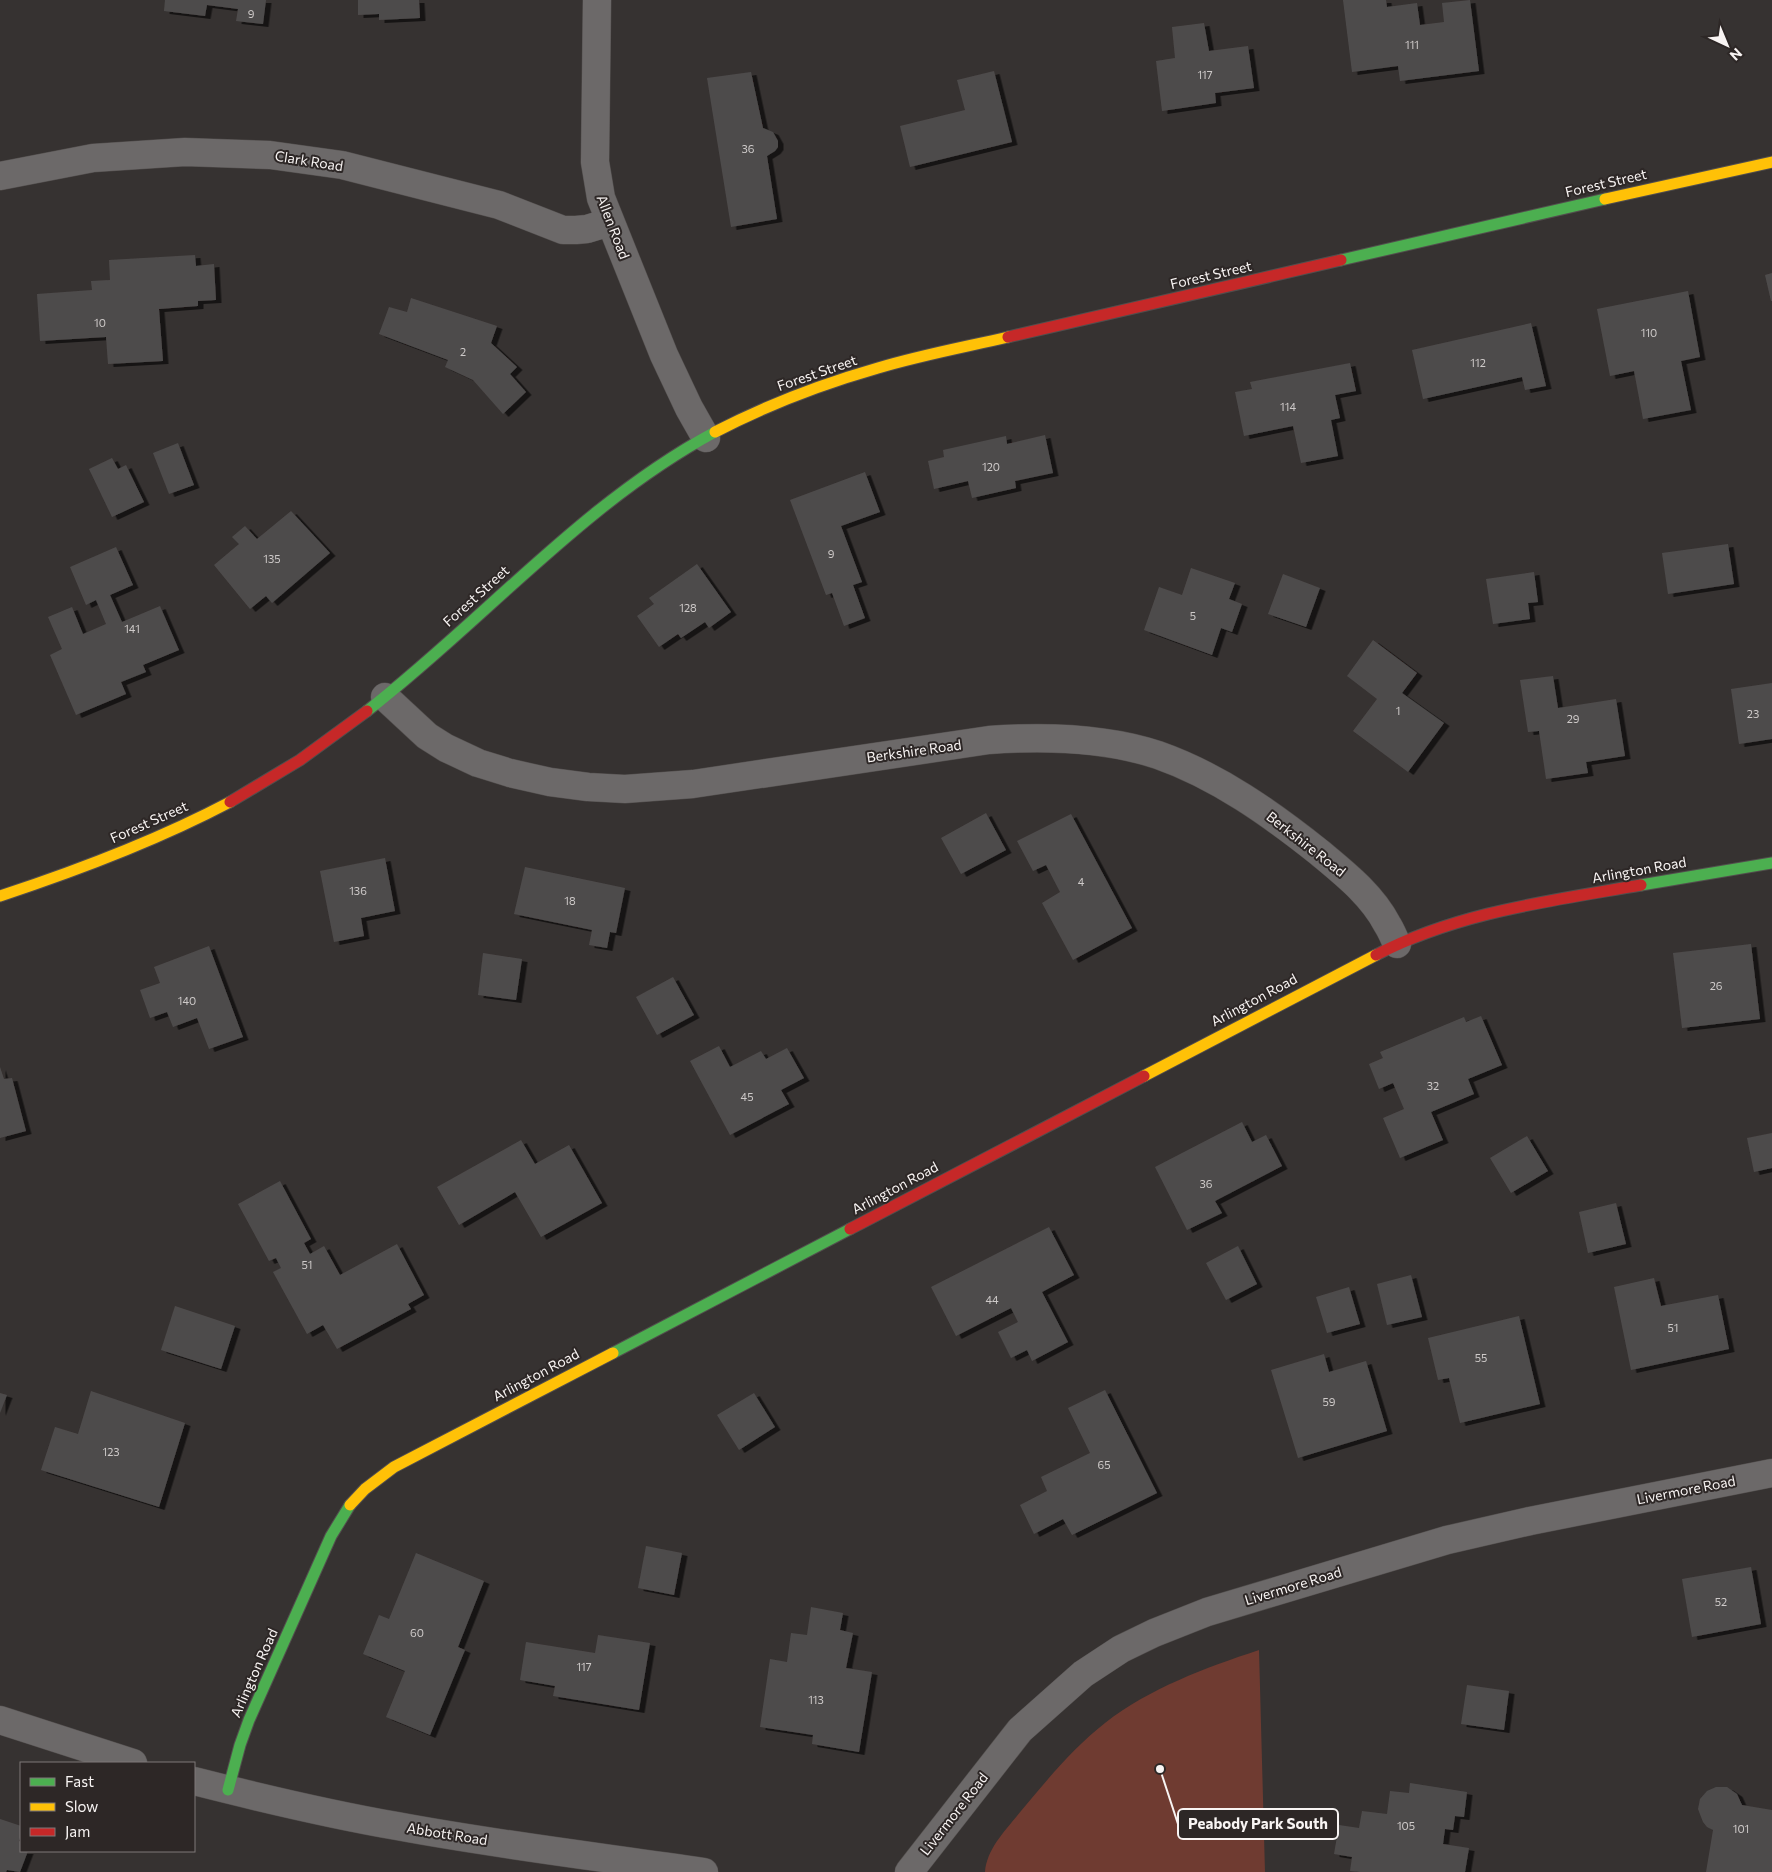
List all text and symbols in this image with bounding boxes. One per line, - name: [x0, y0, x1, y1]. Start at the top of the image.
- house number: 9: [248, 7, 255, 20]
- north arrow: [1702, 20, 1752, 70]
- house number: 111: [1405, 38, 1419, 51]
- text: N: [1727, 45, 1746, 64]
- house number: 117: [1197, 68, 1213, 81]
- house number: 36: [742, 142, 755, 155]
- street label: Clark Road: [274, 147, 344, 174]
- street label: Forest Street: [1563, 165, 1649, 200]
- street label: Allen Road: [593, 192, 634, 261]
- street label: Forest Street: [1168, 257, 1254, 292]
- house number: 10: [94, 316, 106, 329]
- house number: 110: [1641, 326, 1657, 339]
- house number: 2: [460, 345, 466, 358]
- street label: Forest Street: [775, 351, 859, 394]
- house number: 112: [1470, 356, 1486, 369]
- house number: 114: [1280, 400, 1296, 413]
- house number: 120: [982, 460, 1000, 473]
- house number: 9: [828, 547, 835, 560]
- house number: 135: [263, 552, 281, 565]
- street label: Forest Street: [439, 561, 512, 630]
- house number: 128: [679, 601, 697, 614]
- house number: 5: [1190, 609, 1196, 622]
- house number: 141: [124, 622, 140, 635]
- house number: 1: [1396, 704, 1400, 717]
- house number: 23: [1747, 707, 1759, 720]
- house number: 29: [1567, 712, 1580, 725]
- street label: Berkshire Road: [865, 735, 963, 766]
- street label: Forest Street: [107, 797, 190, 846]
- street label: Berkshire Road: [1263, 807, 1349, 880]
- street label: Arlington Road: [1590, 853, 1687, 886]
- house number: 4: [1078, 875, 1085, 888]
- house number: 136: [349, 884, 367, 897]
- house number: 18: [564, 894, 576, 907]
- street label: Arlington Road: [1208, 970, 1300, 1029]
- house number: 26: [1710, 979, 1723, 992]
- house number: 140: [178, 994, 196, 1007]
- house number: 32: [1427, 1079, 1439, 1092]
- house number: 45: [741, 1090, 753, 1103]
- street label: Arlington Road: [849, 1158, 941, 1217]
- house number: 36: [1200, 1177, 1213, 1190]
- house number: 51: [301, 1258, 313, 1271]
- house number: 44: [985, 1293, 999, 1306]
- house number: 51: [1667, 1321, 1679, 1334]
- street label: Arlington Road: [490, 1345, 582, 1404]
- house number: 55: [1475, 1351, 1487, 1364]
- house number: 59: [1323, 1395, 1336, 1408]
- house number: 123: [102, 1445, 120, 1458]
- house number: 65: [1098, 1458, 1111, 1471]
- street label: Livermore Road: [1635, 1472, 1737, 1507]
- street label: Livermore Road: [1242, 1563, 1343, 1608]
- house number: 52: [1715, 1595, 1727, 1608]
- street label: Arlington Road: [226, 1626, 281, 1720]
- house number: 60: [410, 1626, 424, 1639]
- house number: 117: [576, 1660, 592, 1673]
- house number: 113: [808, 1693, 824, 1706]
- legend: [20, 1762, 195, 1852]
- street label: Livermore Road: [916, 1769, 991, 1858]
- text: Fast: [65, 1772, 94, 1790]
- text: Slow: [65, 1797, 98, 1815]
- callout: Peabody Park South: [1178, 1809, 1338, 1839]
- text: Peabody Park South: [1188, 1814, 1328, 1832]
- street label: Abbott Road: [406, 1819, 489, 1848]
- house number: 105: [1397, 1819, 1415, 1832]
- text: Jam: [65, 1822, 90, 1840]
- house number: 101: [1733, 1822, 1749, 1835]

